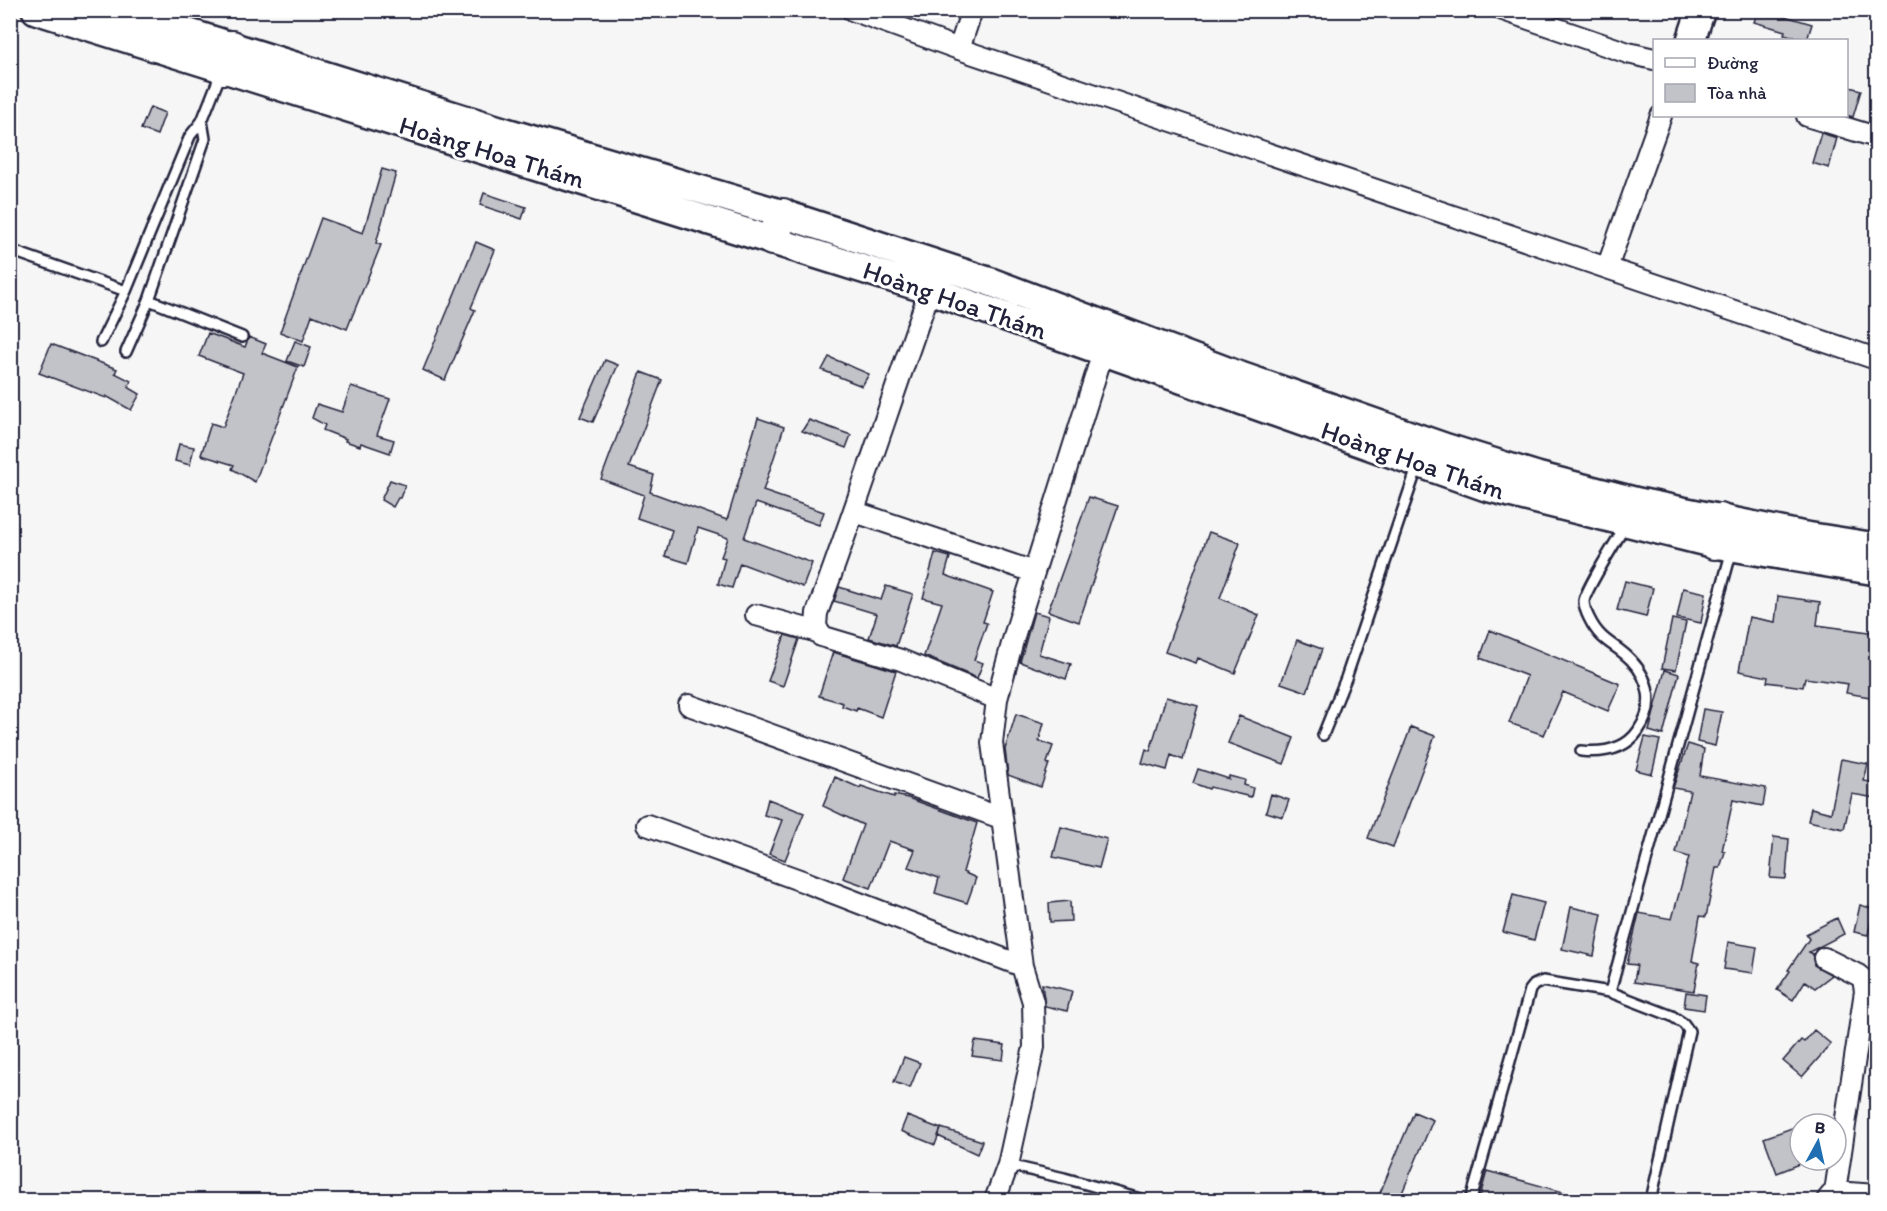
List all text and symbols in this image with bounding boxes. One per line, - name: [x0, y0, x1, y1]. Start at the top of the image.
- legend: [1653, 39, 1848, 117]
- text: Đường: [1707, 52, 1759, 74]
- text: Tòa nhà: [1707, 82, 1767, 104]
- street label: Hoàng Hoa Thám: [395, 109, 589, 195]
- street label: Hoàng Hoa Thám: [859, 254, 1051, 346]
- street label: Hoàng Hoa Thám: [1317, 414, 1509, 506]
- north arrow: [1788, 1112, 1848, 1172]
- text: B: [1814, 1118, 1827, 1138]

